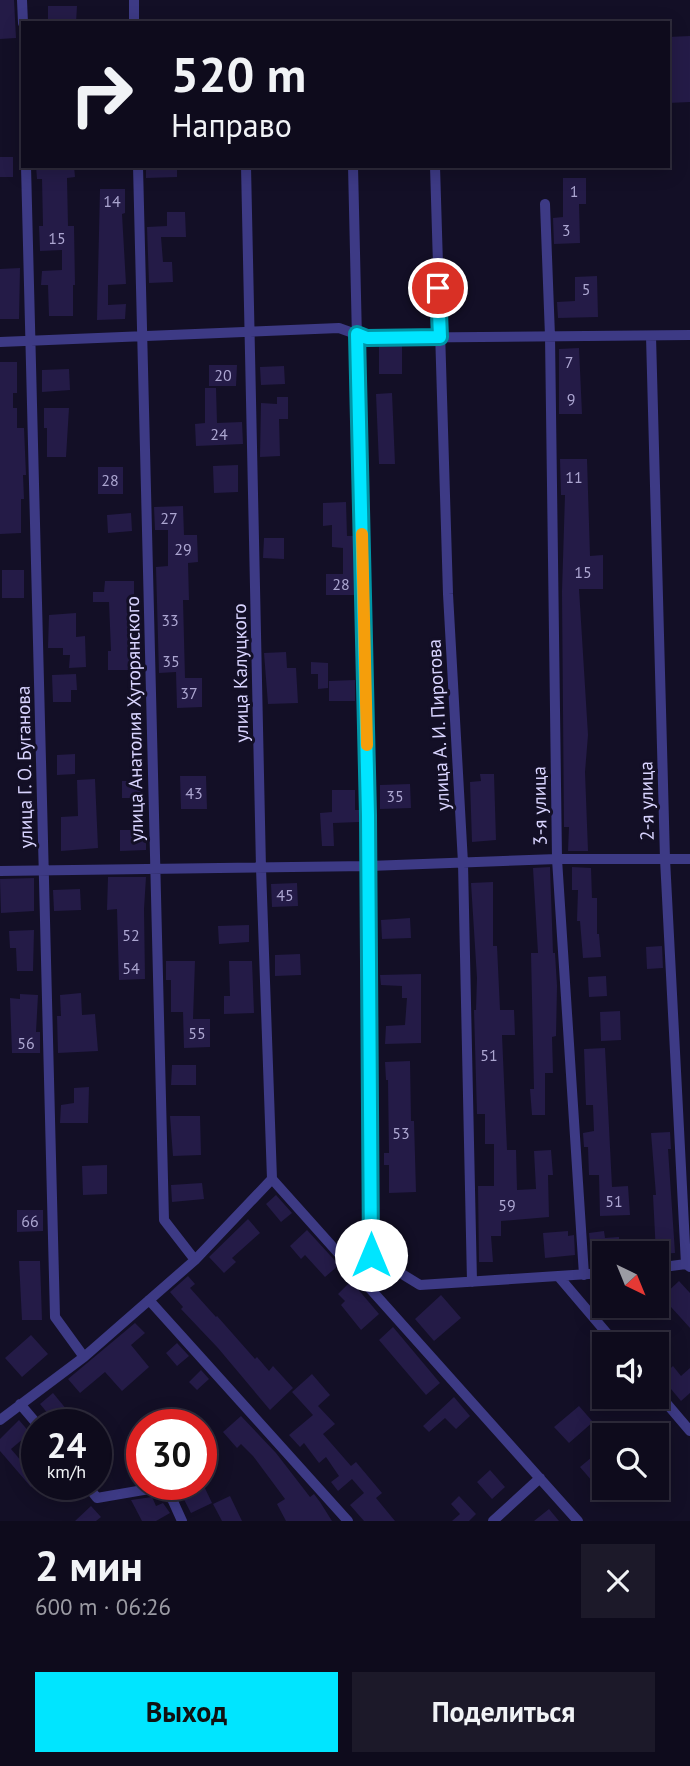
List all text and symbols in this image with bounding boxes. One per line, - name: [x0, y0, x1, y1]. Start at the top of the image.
- text: 520 m: [171, 42, 306, 106]
- icon: right: [56, 49, 147, 140]
- text: Направо: [171, 104, 292, 146]
- house number: 1: [570, 181, 578, 201]
- house number: 14: [103, 191, 121, 211]
- house number: 3: [562, 220, 570, 240]
- house number: 15: [48, 228, 66, 248]
- pin: [408, 258, 468, 318]
- icon: arrive: [419, 269, 457, 307]
- house number: 5: [582, 279, 590, 299]
- house number: 7: [565, 352, 573, 372]
- house number: 20: [214, 365, 232, 385]
- house number: 9: [567, 389, 575, 409]
- house number: 24: [210, 424, 228, 444]
- house number: 11: [565, 467, 583, 487]
- house number: 28: [101, 470, 119, 490]
- house number: 27: [160, 508, 178, 528]
- house number: 29: [174, 539, 192, 559]
- house number: 15: [574, 562, 592, 582]
- house number: 28: [332, 574, 350, 594]
- street label: улица Анатолия Хуторянского: [120, 596, 148, 842]
- street label: улица Калуцкого: [227, 603, 253, 743]
- house number: 33: [161, 610, 179, 630]
- street label: улица А. И. Пирогова: [422, 639, 454, 811]
- house number: 35: [162, 651, 180, 671]
- house number: 37: [180, 683, 198, 703]
- street label: улица Г. О. Буганова: [11, 686, 37, 848]
- street label: 2-я улица: [633, 761, 659, 841]
- street label: 3-я улица: [526, 766, 552, 846]
- house number: 43: [185, 783, 203, 803]
- house number: 35: [386, 786, 404, 806]
- house number: 45: [276, 885, 294, 905]
- house number: 52: [122, 925, 140, 945]
- house number: 54: [122, 958, 140, 978]
- house number: 55: [188, 1023, 206, 1043]
- house number: 56: [17, 1033, 35, 1053]
- house number: 51: [480, 1045, 498, 1065]
- house number: 53: [392, 1123, 410, 1143]
- house number: 51: [605, 1191, 623, 1211]
- house number: 59: [498, 1195, 516, 1215]
- house number: 66: [21, 1211, 39, 1231]
- position arrow: [334, 1218, 408, 1292]
- north arrow: [592, 1241, 668, 1318]
- map controls: [592, 1241, 669, 1500]
- button: sound: [592, 1332, 669, 1409]
- speed limit sign: 30: [126, 1409, 217, 1500]
- text: 24: [47, 1422, 86, 1468]
- button: search: [592, 1423, 669, 1500]
- text: km/h: [47, 1460, 86, 1483]
- text: 2 мин: [35, 1538, 143, 1593]
- button: close: [581, 1544, 655, 1618]
- text: 600 m · 06:26: [35, 1592, 171, 1621]
- button: Выход: [35, 1672, 338, 1752]
- button: Поделиться: [352, 1672, 655, 1752]

